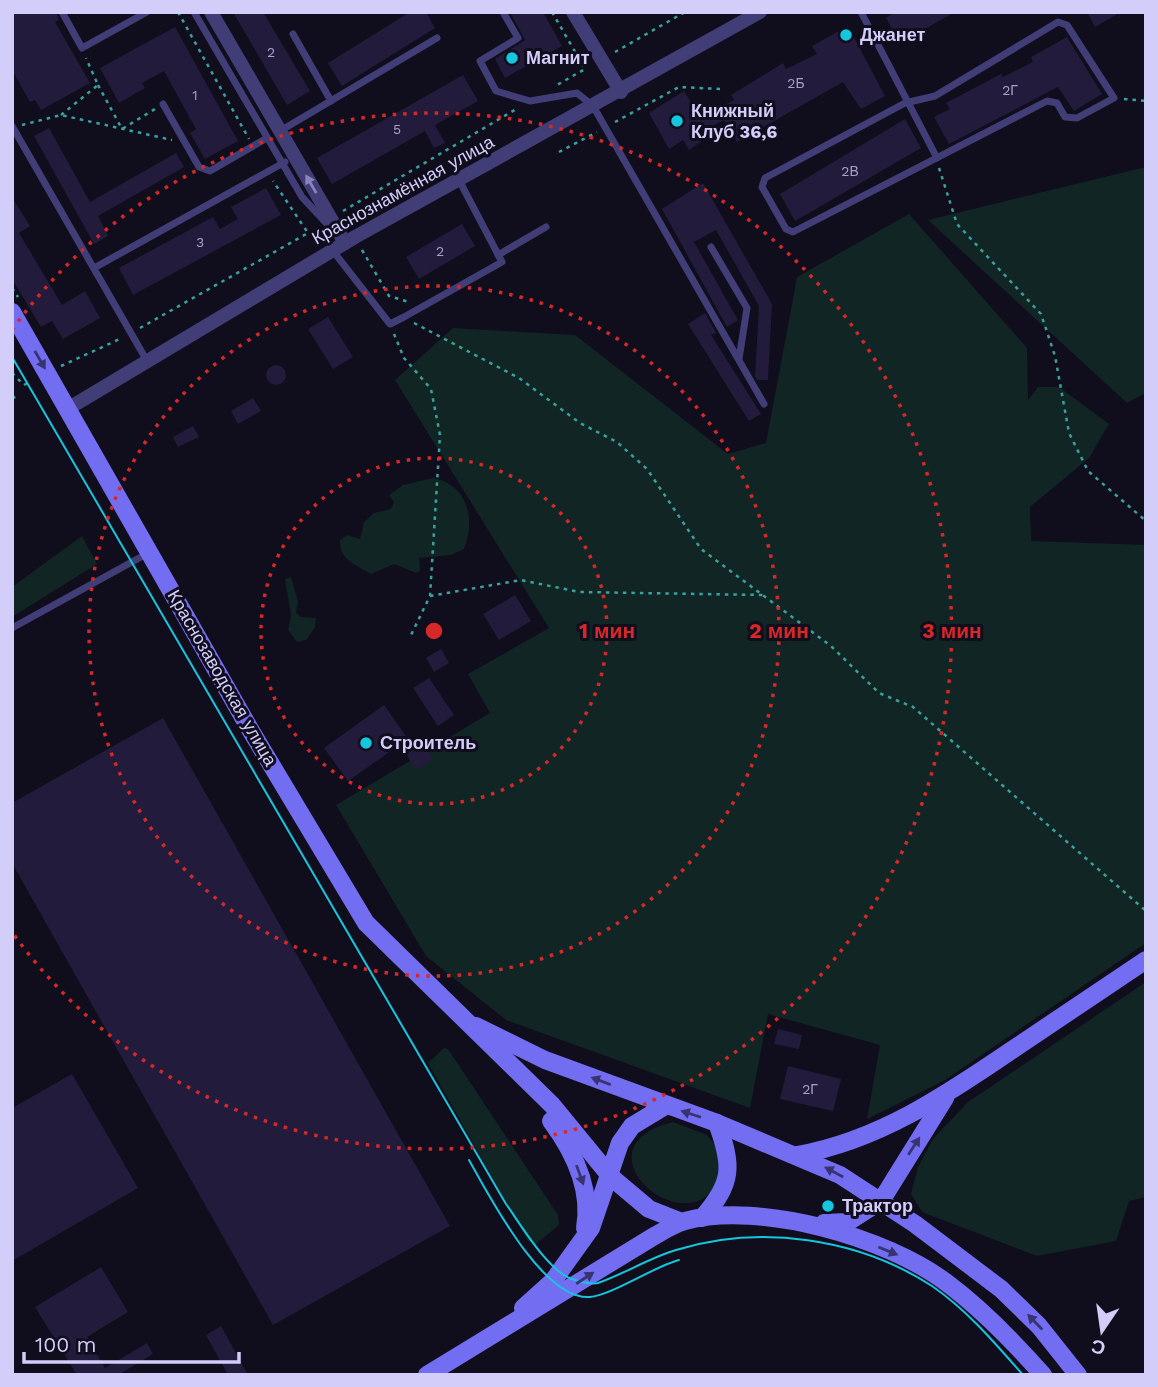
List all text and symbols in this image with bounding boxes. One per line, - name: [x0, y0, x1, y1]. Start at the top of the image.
- place label: Джанет: [860, 24, 925, 45]
- marker: Джанет: [838, 27, 854, 43]
- house number: 2: [267, 44, 275, 60]
- place label: Магнит: [526, 47, 590, 68]
- marker: Магнит: [504, 50, 520, 66]
- house number: 2Б: [787, 75, 805, 91]
- house number: 2Г: [1002, 82, 1018, 98]
- house number: 1: [192, 87, 198, 103]
- place label: Книжный Клуб 36,6: [691, 100, 777, 142]
- marker: Книжный Клуб 36,6: [669, 113, 685, 129]
- house number: 5: [393, 121, 401, 137]
- street label: Краснознамённая улица: [308, 130, 498, 248]
- house number: 2В: [841, 163, 859, 179]
- one-way arrow: [305, 174, 317, 193]
- house number: 3: [196, 234, 204, 250]
- house number: 2: [436, 243, 444, 259]
- one-way arrow: [34, 351, 47, 370]
- street label: Краснозаводская улица: [163, 586, 282, 770]
- text: 1 мин: [579, 618, 635, 643]
- text: 2 мин: [749, 618, 809, 643]
- text: 3 мин: [922, 618, 982, 643]
- centre of rings: [422, 619, 446, 643]
- place label: Строитель: [380, 732, 476, 753]
- marker: Строитель: [358, 735, 374, 751]
- one-way arrow: [591, 1076, 612, 1087]
- house number: 2Г: [802, 1081, 818, 1097]
- one-way arrow: [681, 1108, 702, 1119]
- one-way arrow: [907, 1136, 920, 1155]
- one-way arrow: [575, 1164, 586, 1185]
- one-way arrow: [824, 1166, 843, 1178]
- place label: Трактор: [842, 1195, 913, 1216]
- marker: Трактор: [820, 1198, 836, 1214]
- one-way arrow: [877, 1246, 898, 1257]
- one-way arrow: [576, 1272, 595, 1285]
- north arrow: [1067, 1296, 1137, 1366]
- one-way arrow: [1026, 1314, 1043, 1331]
- scale bar: [24, 1320, 240, 1364]
- text: 100 m: [35, 1332, 97, 1357]
- text: С: [1089, 1334, 1108, 1360]

